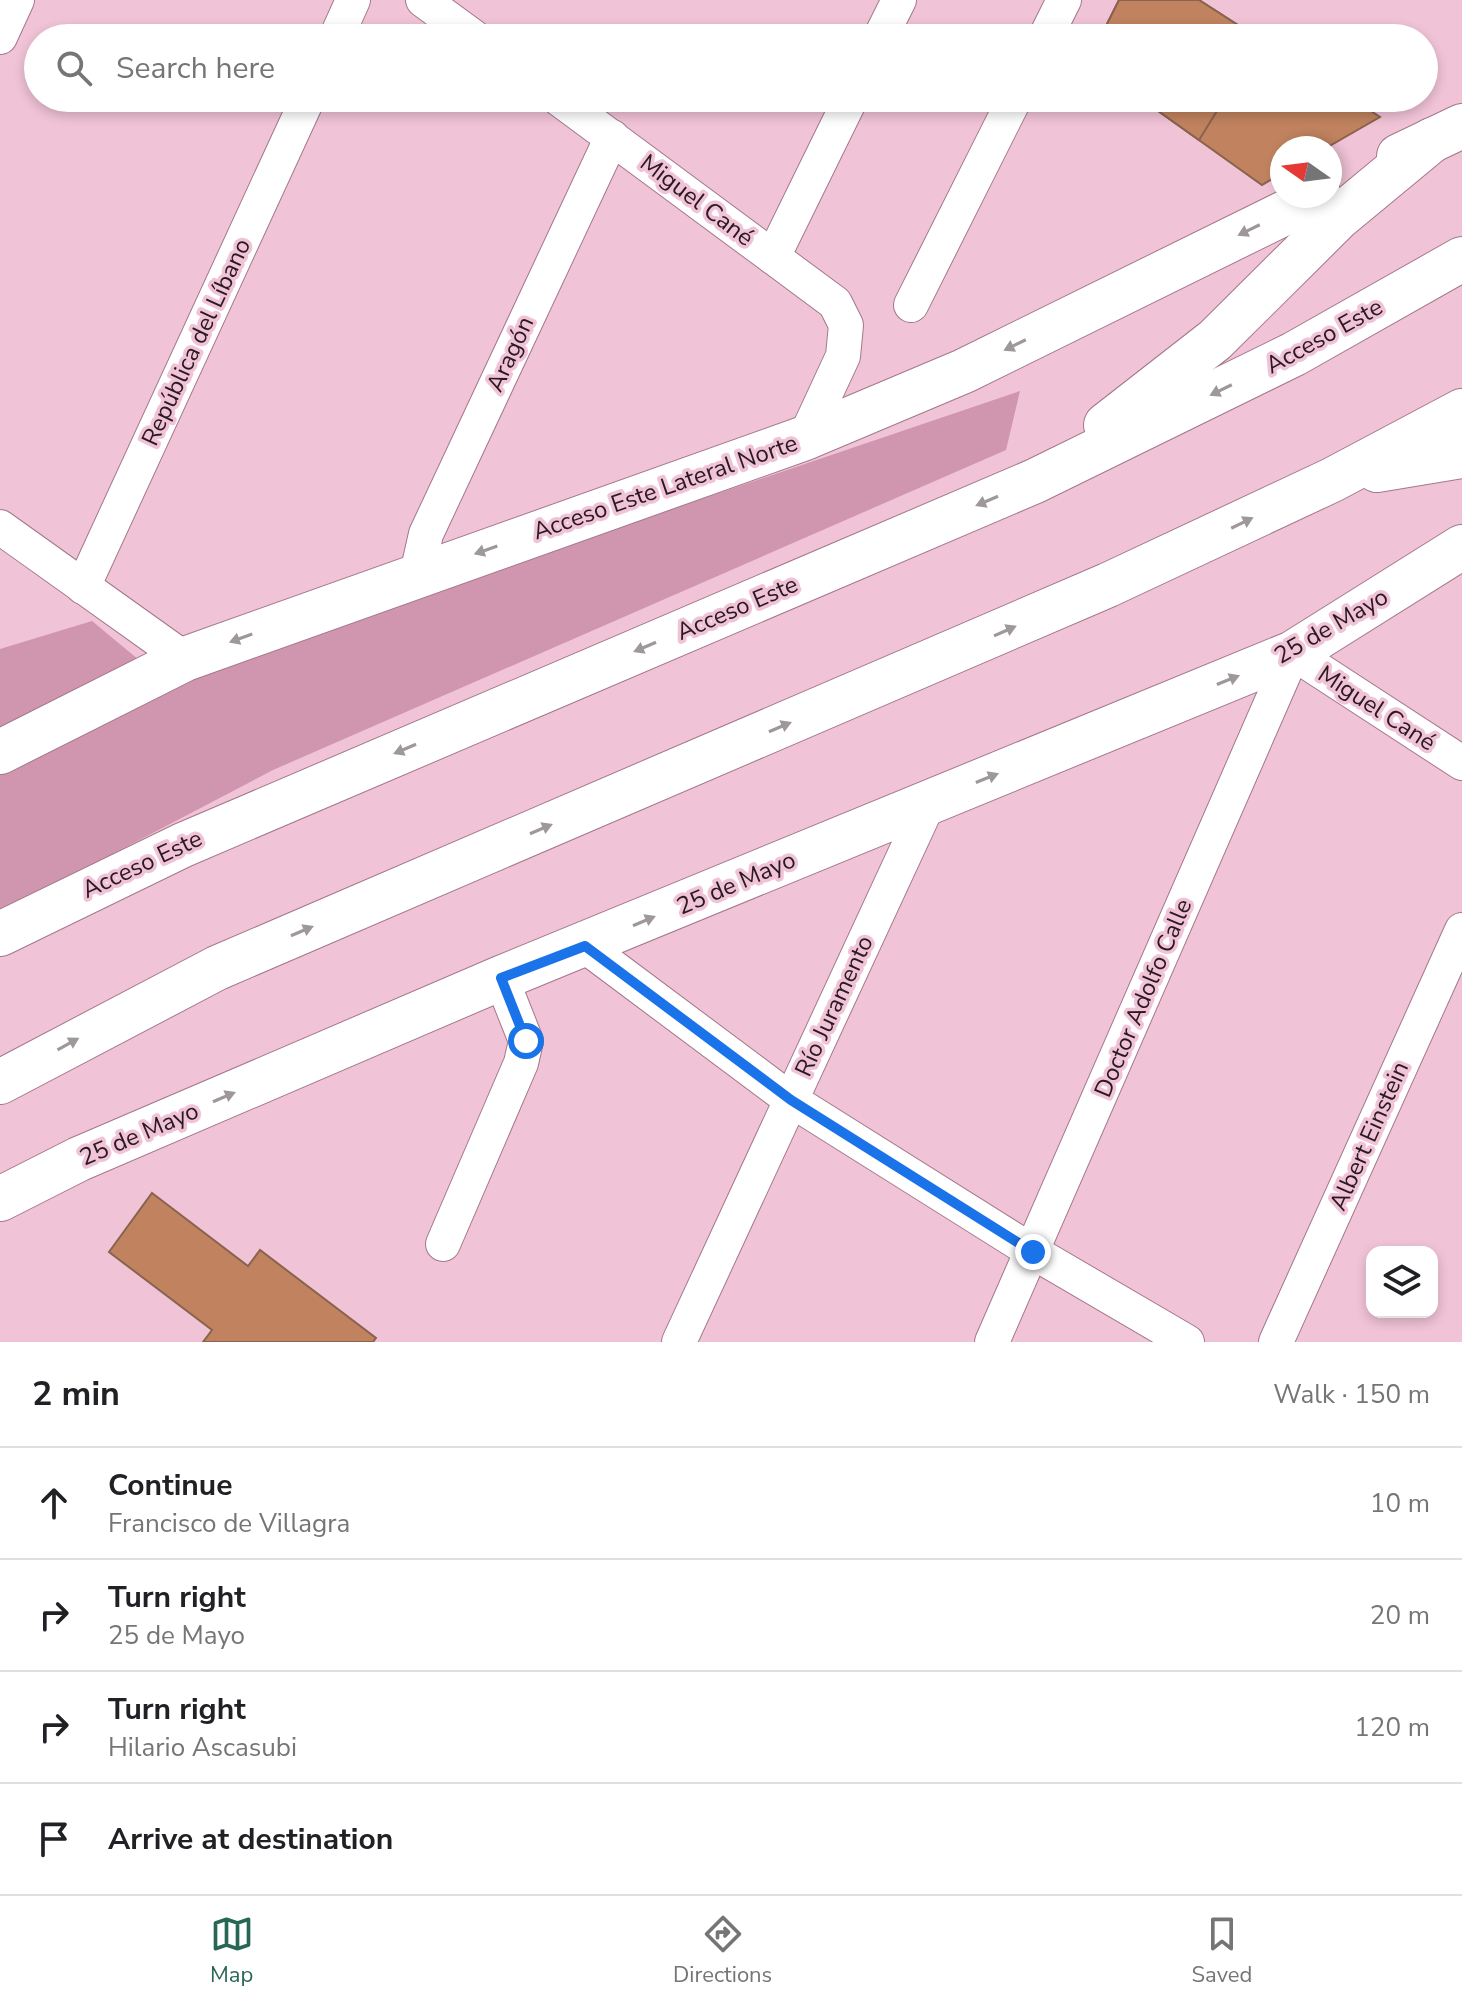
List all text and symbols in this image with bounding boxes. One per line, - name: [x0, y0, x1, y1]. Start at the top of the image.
- search box: [24, 24, 1438, 112]
- icon: search: [52, 46, 96, 90]
- text: Search here: [116, 48, 275, 89]
- north arrow: [1270, 136, 1342, 208]
- street label: Miguel Cané: [634, 147, 760, 253]
- one-way arrow: [1237, 224, 1260, 237]
- street label: República del Líbano: [134, 233, 258, 451]
- street label: Acceso Este: [1260, 291, 1388, 381]
- street label: Aragón: [479, 311, 541, 397]
- one-way arrow: [1004, 338, 1027, 352]
- one-way arrow: [1210, 383, 1233, 397]
- street label: Acceso Este Lateral Norte: [528, 427, 802, 547]
- one-way arrow: [975, 495, 999, 508]
- one-way arrow: [1230, 516, 1253, 530]
- one-way arrow: [474, 544, 498, 556]
- street label: Acceso Este: [671, 568, 803, 648]
- street label: 25 de Mayo: [1268, 581, 1394, 671]
- one-way arrow: [993, 624, 1017, 637]
- one-way arrow: [229, 632, 253, 645]
- one-way arrow: [633, 641, 656, 654]
- street label: Miguel Cané: [1312, 658, 1442, 758]
- one-way arrow: [1216, 673, 1240, 686]
- one-way arrow: [769, 721, 792, 734]
- one-way arrow: [394, 743, 417, 756]
- one-way arrow: [976, 771, 999, 784]
- street label: Acceso Este: [77, 822, 207, 906]
- one-way arrow: [529, 823, 553, 836]
- street label: 25 de Mayo: [672, 844, 800, 922]
- street label: Doctor Adolfo Calle: [1087, 894, 1199, 1102]
- one-way arrow: [632, 915, 656, 928]
- one-way arrow: [290, 925, 314, 938]
- street label: Río Juramento: [787, 930, 881, 1082]
- route start: [508, 1023, 544, 1059]
- one-way arrow: [57, 1037, 79, 1051]
- street label: Albert Einstein: [1322, 1056, 1416, 1216]
- one-way arrow: [212, 1090, 235, 1103]
- street label: 25 de Mayo: [75, 1095, 203, 1173]
- route end: [1015, 1234, 1051, 1270]
- map controls: [1366, 1246, 1438, 1318]
- button: layers: [1366, 1246, 1438, 1318]
- text: 2 min: [32, 1371, 120, 1417]
- text: Walk · 150 m: [1273, 1377, 1430, 1412]
- text: Continue: [108, 1465, 233, 1506]
- icon: ahead: [32, 1481, 76, 1525]
- text: 10 m: [1370, 1486, 1430, 1521]
- text: Francisco de Villagra: [108, 1506, 350, 1541]
- text: Turn right: [108, 1577, 246, 1618]
- icon: right: [32, 1593, 76, 1637]
- text: 20 m: [1370, 1598, 1430, 1633]
- text: 25 de Mayo: [108, 1618, 245, 1653]
- text: Turn right: [108, 1689, 246, 1730]
- icon: right: [32, 1705, 76, 1749]
- text: 120 m: [1354, 1710, 1430, 1745]
- text: Hilario Ascasubi: [108, 1730, 297, 1765]
- icon: arrive: [32, 1817, 76, 1861]
- text: Arrive at destination: [108, 1819, 393, 1860]
- tab: Map: [210, 1912, 254, 1990]
- tab: Directions: [673, 1912, 772, 1990]
- tab: Saved: [1192, 1912, 1252, 1990]

